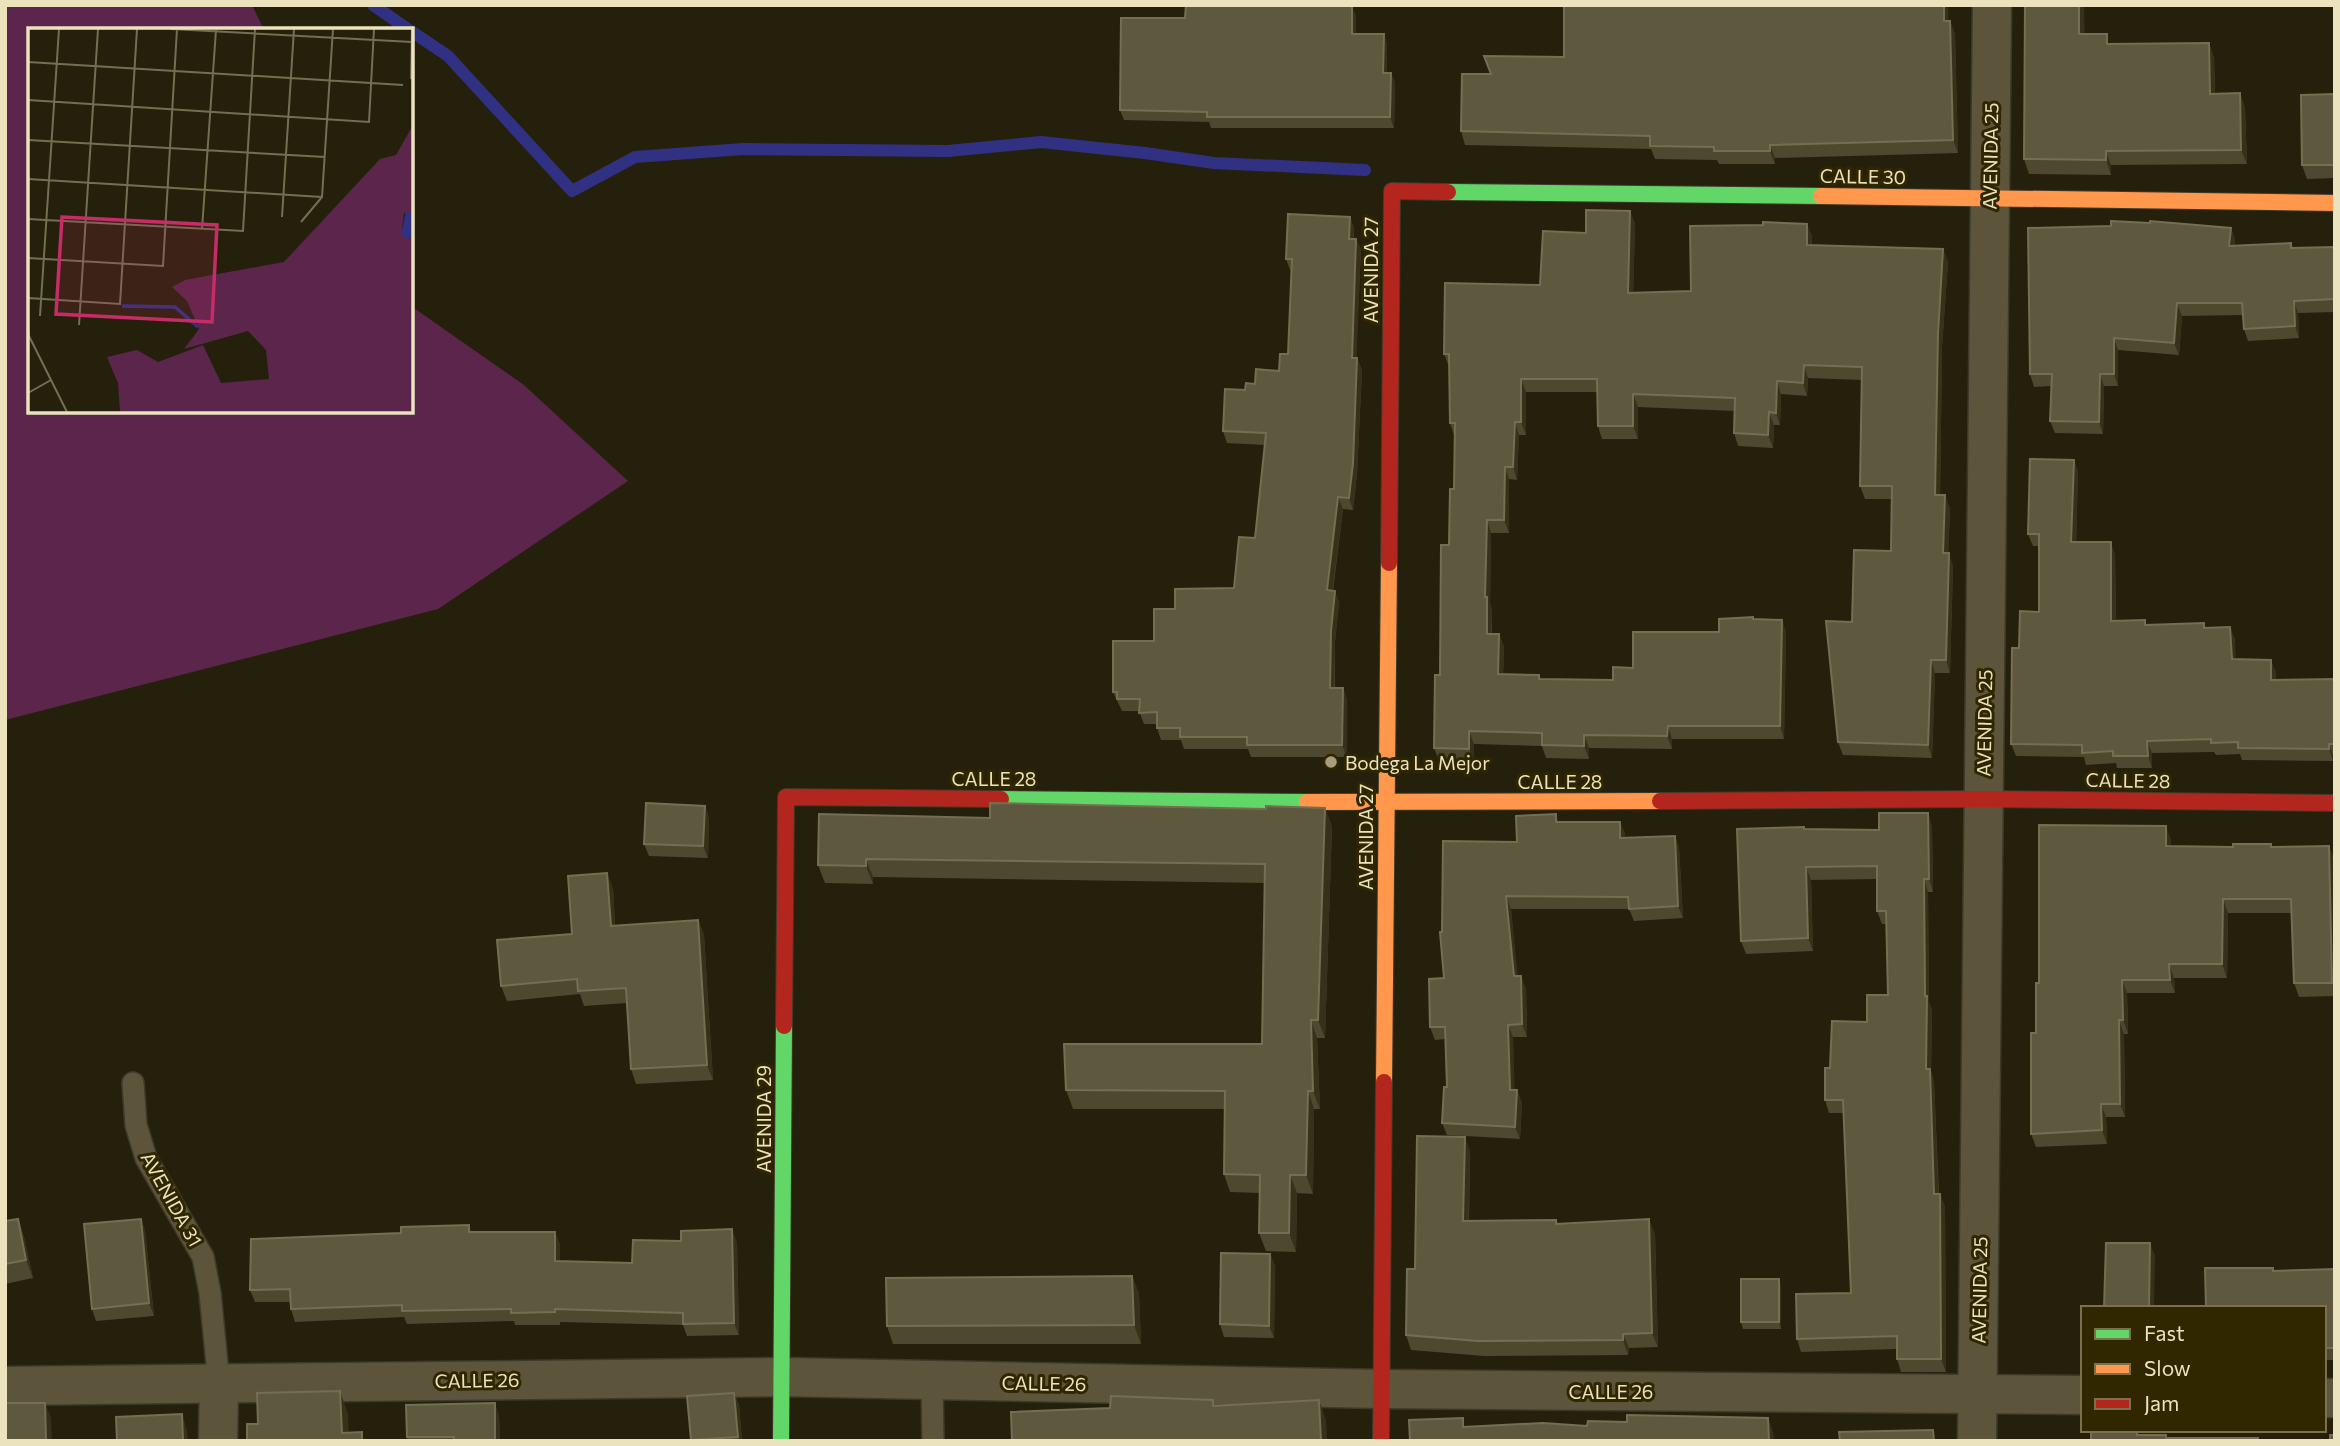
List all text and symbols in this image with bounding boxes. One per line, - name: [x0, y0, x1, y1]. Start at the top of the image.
- inset map: [28, 28, 413, 413]
- street label: AVENIDA 25: [1978, 102, 2002, 210]
- street label: CALLE 30: [1820, 164, 1906, 188]
- street label: AVENIDA 27: [1359, 217, 1382, 323]
- street label: AVENIDA 25: [1972, 669, 1996, 777]
- place label: Bodega La Mejor: [1345, 751, 1490, 774]
- marker: Bodega La Mejor: [1323, 754, 1339, 770]
- street label: CALLE 28: [952, 767, 1036, 790]
- street label: CALLE 28: [2085, 768, 2171, 792]
- street label: CALLE 28: [1518, 770, 1602, 793]
- street label: AVENIDA 27: [1354, 784, 1377, 890]
- street label: AVENIDA 29: [752, 1065, 775, 1173]
- street label: AVENIDA 31: [137, 1148, 207, 1250]
- street label: AVENIDA 25: [1967, 1236, 1991, 1344]
- legend: [2081, 1306, 2326, 1432]
- text: Fast: [2144, 1320, 2185, 1345]
- text: Slow: [2144, 1355, 2191, 1380]
- street label: CALLE 26: [434, 1368, 520, 1392]
- street label: CALLE 26: [1001, 1371, 1087, 1395]
- street label: CALLE 26: [1569, 1380, 1653, 1403]
- text: Jam: [2144, 1390, 2179, 1415]

